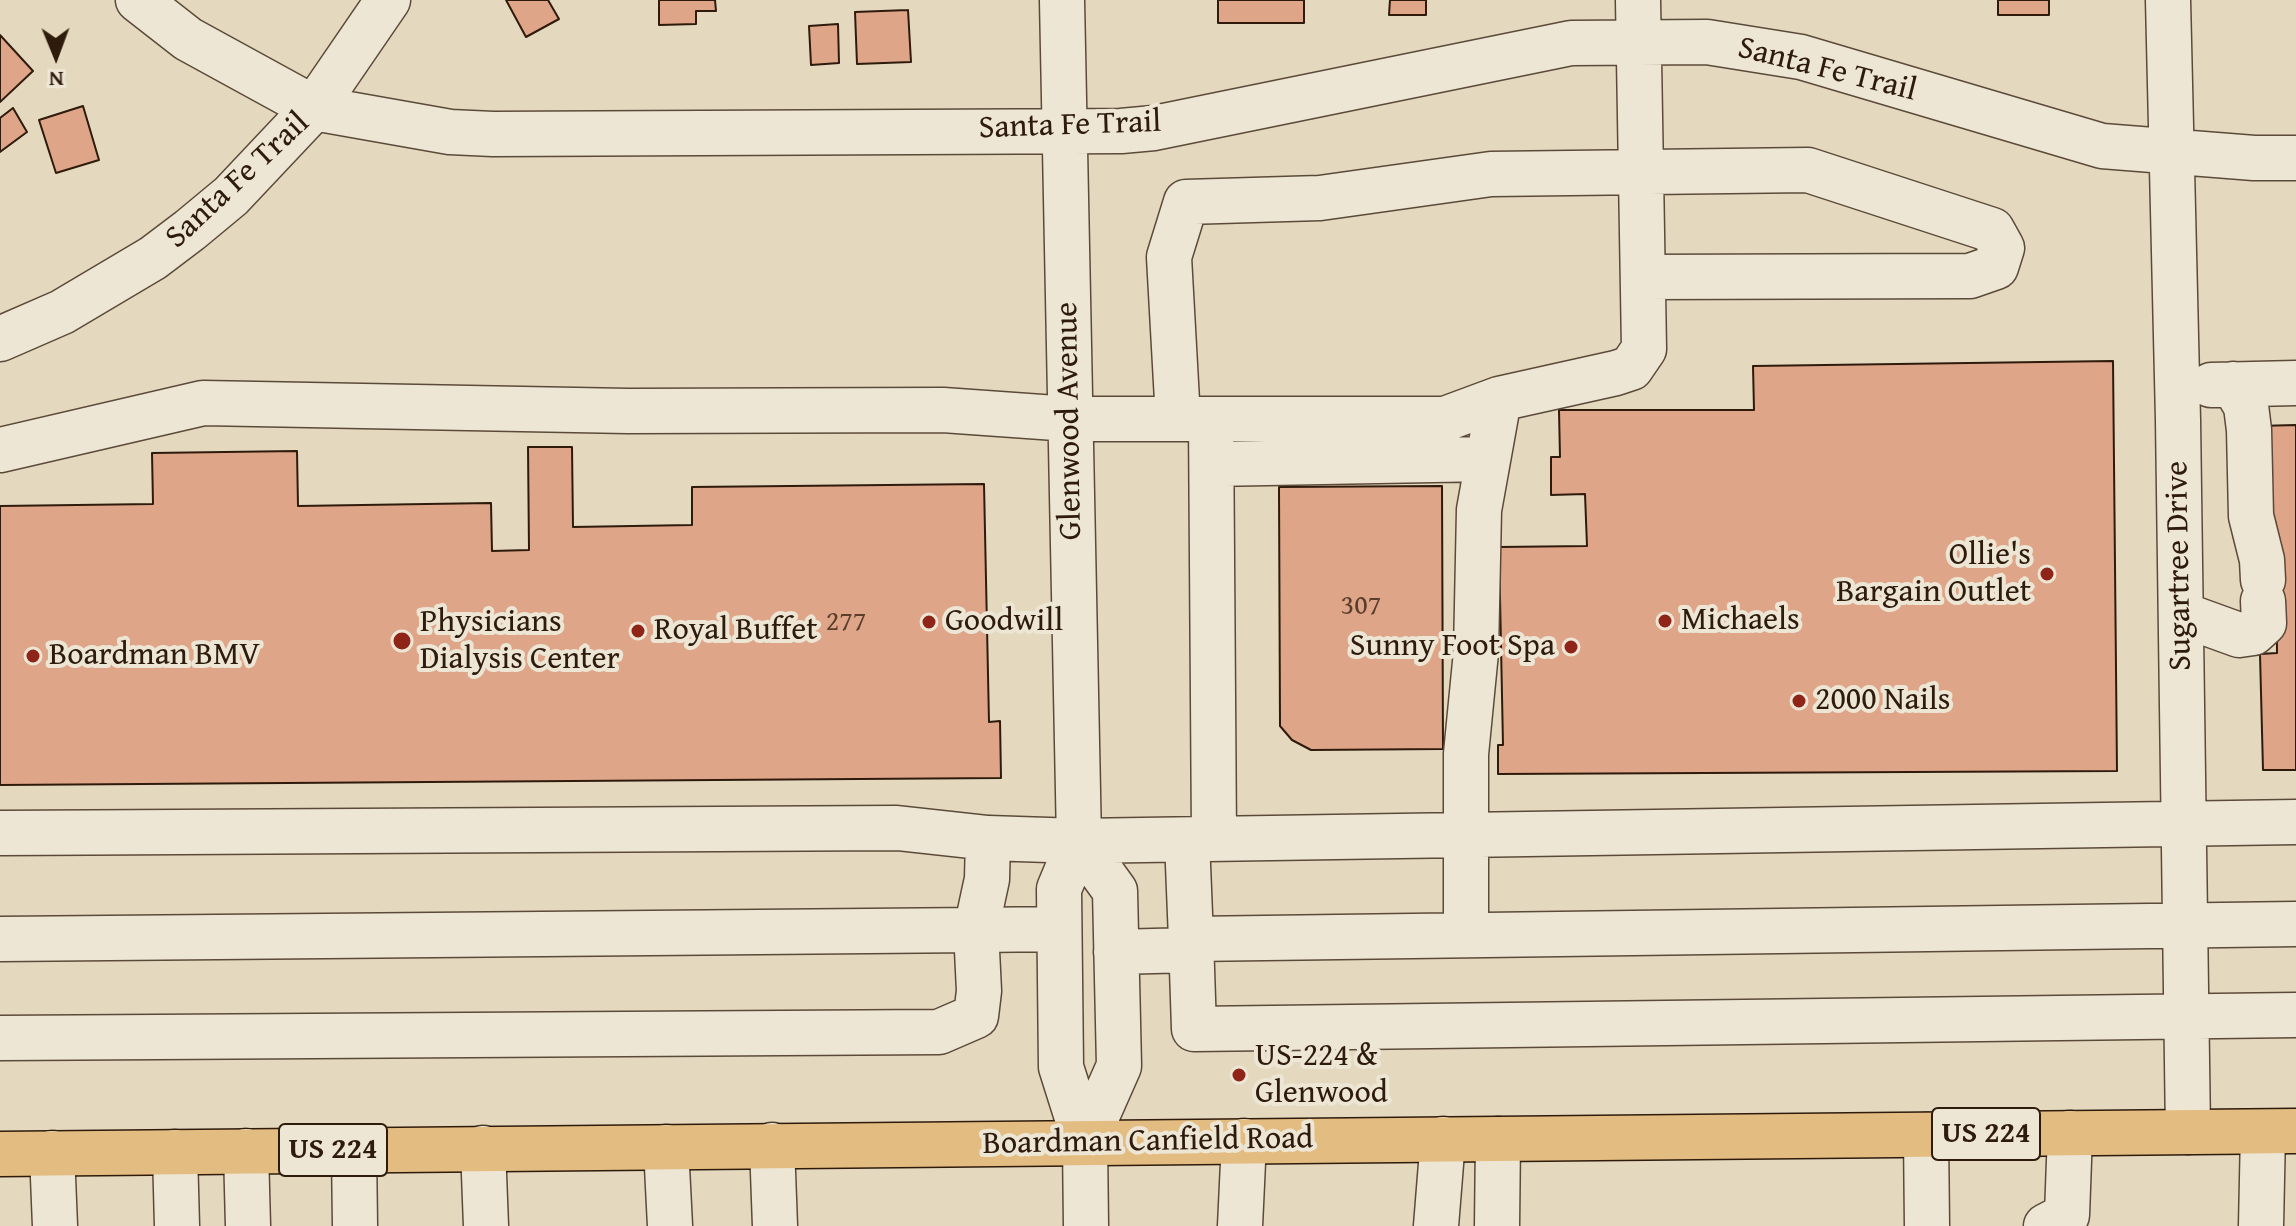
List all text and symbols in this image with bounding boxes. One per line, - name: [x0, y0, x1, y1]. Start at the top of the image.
- north arrow: [16, 16, 96, 96]
- street label: Santa Fe Trail: [1734, 29, 1920, 111]
- text: N: [49, 64, 64, 96]
- street label: Santa Fe Trail: [978, 104, 1162, 148]
- street label: Santa Fe Trail: [158, 105, 318, 257]
- street label: Glenwood Avenue: [1049, 302, 1091, 540]
- street label: Sugartree Drive: [2159, 461, 2201, 671]
- place label: Ollie's Bargain Outlet: [1836, 537, 2031, 612]
- marker: Ollie's Bargain Outlet: [2038, 565, 2056, 583]
- house number: 307: [1341, 590, 1381, 624]
- place label: Michaels: [1681, 602, 1800, 640]
- place label: Goodwill: [945, 603, 1063, 641]
- place label: Physicians Dialysis Center: [420, 604, 620, 679]
- house number: 277: [826, 606, 866, 640]
- place label: Royal Buffet: [654, 612, 818, 650]
- marker: Michaels: [1656, 612, 1674, 630]
- marker: Goodwill: [920, 613, 938, 631]
- marker: Royal Buffet: [629, 622, 647, 640]
- place label: Sunny Foot Spa: [1350, 628, 1555, 666]
- marker: Physicians Dialysis Center: [391, 630, 413, 652]
- place label: Boardman BMV: [49, 637, 260, 675]
- marker: Sunny Foot Spa: [1562, 638, 1580, 656]
- marker: Boardman BMV: [24, 647, 42, 665]
- place label: 2000 Nails: [1815, 682, 1950, 720]
- marker: 2000 Nails: [1790, 692, 1808, 710]
- place label: US-224 & Glenwood: [1255, 1038, 1388, 1113]
- marker: US-224 & Glenwood: [1230, 1066, 1248, 1084]
- road number: US 224: [1932, 1108, 2040, 1160]
- street label: Boardman Canfield Road: [982, 1120, 1314, 1164]
- road number: US 224: [279, 1124, 387, 1176]

